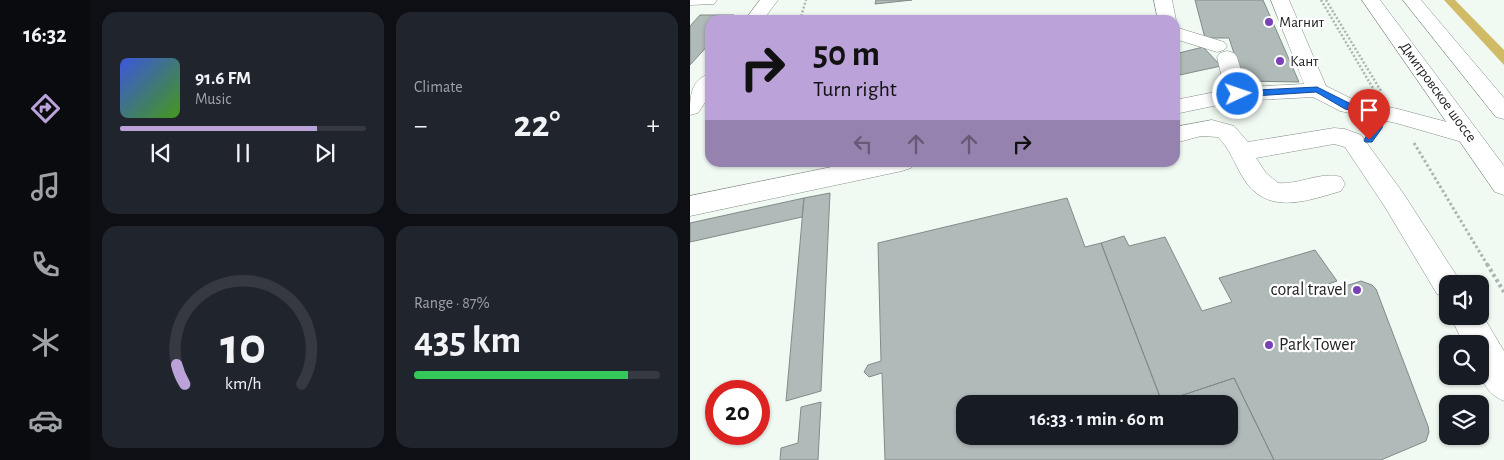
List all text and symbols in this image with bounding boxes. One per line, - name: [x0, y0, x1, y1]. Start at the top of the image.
- place label: Магнит: [1279, 15, 1325, 30]
- marker: Магнит: [1263, 16, 1275, 28]
- text: 16:32: [23, 24, 67, 46]
- icon: right: [730, 35, 795, 100]
- text: 50 m: [813, 37, 880, 72]
- street label: Дмитровское шоссе: [1397, 39, 1479, 145]
- place label: Кант: [1290, 54, 1319, 69]
- marker: Кант: [1274, 55, 1286, 67]
- position arrow: [1211, 67, 1263, 119]
- text: 91.6 FM: [195, 69, 251, 88]
- text: Turn right: [813, 78, 897, 100]
- text: Climate: [414, 79, 463, 95]
- pin: [1348, 89, 1390, 140]
- icon: directions: [28, 91, 63, 126]
- text: Music: [195, 91, 231, 107]
- icon: arrive: [1355, 96, 1383, 124]
- text: 22°: [514, 106, 560, 144]
- text: −: [414, 112, 427, 140]
- text: +: [647, 112, 660, 140]
- icon: left: [849, 130, 877, 158]
- icon: ahead: [902, 130, 930, 158]
- icon: ahead: [955, 130, 983, 158]
- icon: right: [1008, 130, 1036, 158]
- icon: previous: [147, 139, 175, 167]
- icon: pause: [229, 139, 257, 167]
- icon: next: [311, 139, 339, 167]
- icon: music: [28, 169, 63, 204]
- icon: phone: [28, 247, 63, 282]
- map controls: [1439, 275, 1489, 445]
- button: sound: [1439, 275, 1489, 325]
- place label: coral travel: [1270, 281, 1347, 299]
- marker: coral travel: [1351, 284, 1363, 296]
- text: Range · 87%: [414, 295, 490, 311]
- text: 10: [220, 321, 266, 373]
- text: 435 km: [414, 322, 521, 360]
- icon: climate: [28, 325, 63, 360]
- button: search: [1439, 335, 1489, 385]
- place label: Park Tower: [1279, 336, 1355, 354]
- marker: Park Tower: [1263, 339, 1275, 351]
- text: km/h: [225, 375, 261, 393]
- speed limit sign: 20: [705, 380, 770, 445]
- button: layers: [1439, 395, 1489, 445]
- icon: car: [28, 403, 63, 438]
- text: 16:33 · 1 min · 60 m: [1030, 410, 1164, 429]

